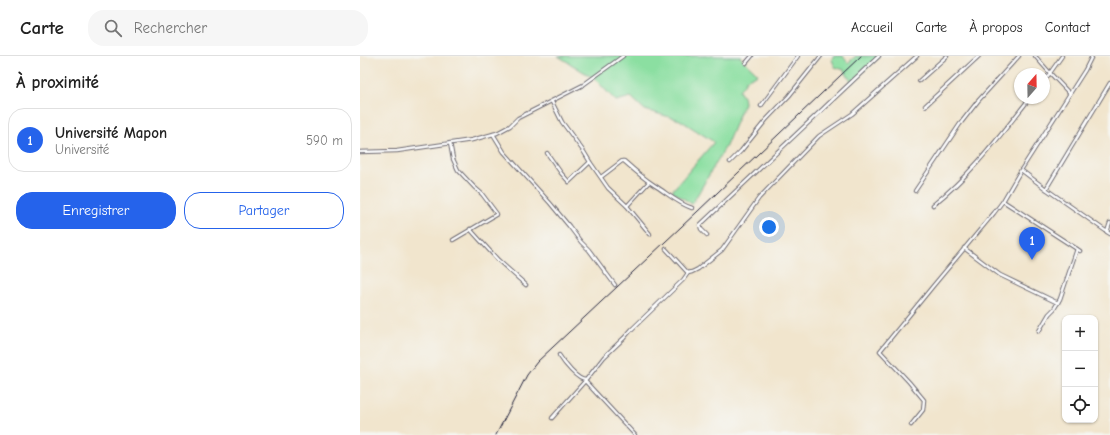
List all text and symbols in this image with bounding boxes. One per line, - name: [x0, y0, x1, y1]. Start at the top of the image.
- search box: [88, 10, 368, 46]
- text: Carte: [20, 17, 64, 39]
- icon: search: [102, 17, 124, 39]
- text: Rechercher: [134, 19, 207, 37]
- text: Accueil: [851, 19, 893, 36]
- text: Carte: [915, 19, 947, 36]
- text: À propos: [969, 19, 1023, 36]
- text: Contact: [1045, 19, 1090, 36]
- north arrow: [1014, 68, 1050, 104]
- text: À proximité: [16, 73, 99, 92]
- text: Université Mapon: [55, 124, 167, 142]
- text: 1: [27, 133, 33, 148]
- text: 590 m: [306, 133, 343, 148]
- text: Université: [55, 142, 109, 157]
- button: Enregistrer: [16, 192, 176, 229]
- button: Partager: [184, 192, 344, 229]
- your location: [759, 217, 779, 237]
- pin: 1: [1019, 227, 1045, 260]
- map controls: [1062, 315, 1098, 423]
- button: +: [1062, 315, 1098, 351]
- button: −: [1062, 351, 1098, 387]
- button: locate: [1062, 387, 1098, 423]

